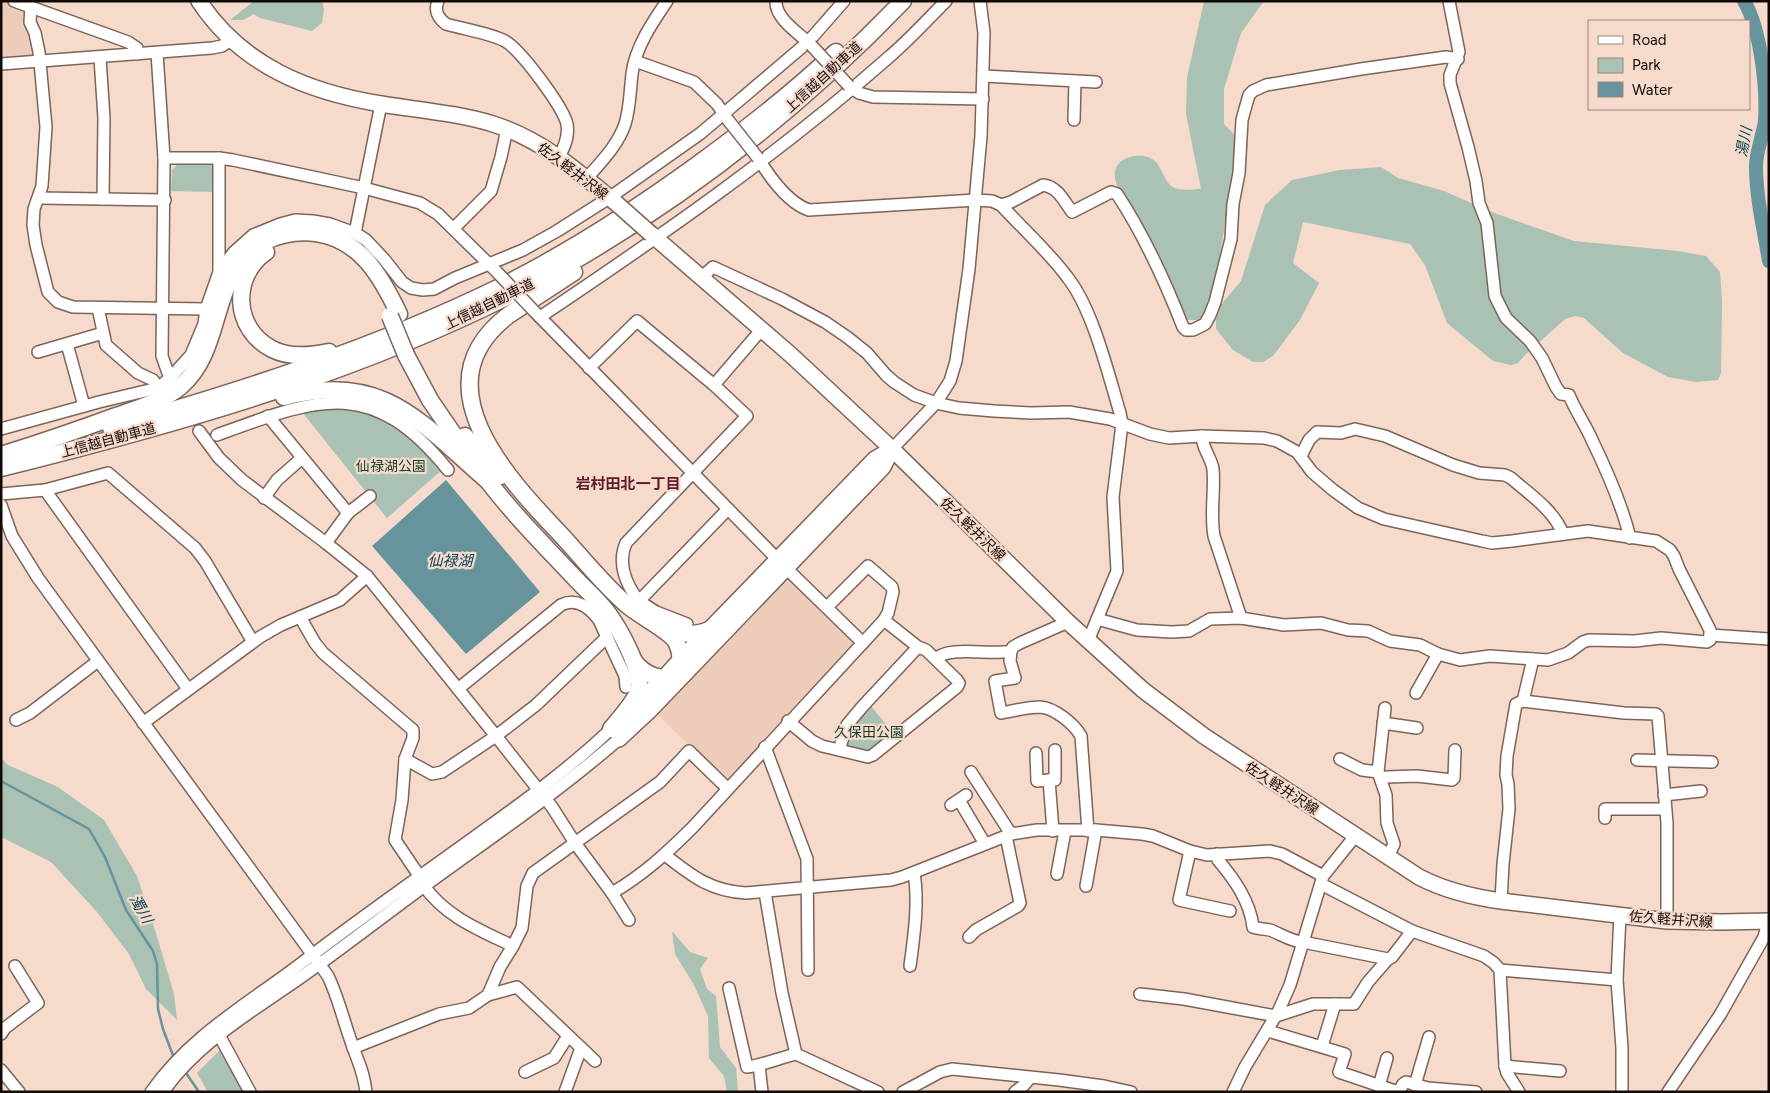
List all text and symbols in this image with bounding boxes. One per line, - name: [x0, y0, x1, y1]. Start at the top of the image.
- legend: [1588, 20, 1750, 110]
- text: Road: [1632, 31, 1667, 49]
- street label: 上信越自動車道: [781, 38, 865, 116]
- text: Park: [1632, 56, 1661, 74]
- text: Water: [1632, 81, 1672, 99]
- water label: 湯川: [1733, 124, 1756, 158]
- street label: 佐久軽井沢線: [534, 139, 611, 203]
- street label: 上信越自動車道: [441, 275, 537, 334]
- street label: 上信越自動車道: [59, 420, 158, 461]
- park label: 仙禄湖公園: [356, 458, 426, 475]
- district label: 岩村田北一丁目: [575, 475, 681, 493]
- street label: 佐久軽井沢線: [937, 494, 1009, 565]
- water label: 仙禄湖: [427, 552, 474, 570]
- park label: 久保田公園: [834, 724, 904, 741]
- street label: 佐久軽井沢線: [1242, 758, 1322, 818]
- water label: 濁川: [126, 892, 157, 928]
- street label: 佐久軽井沢線: [1628, 908, 1713, 931]

